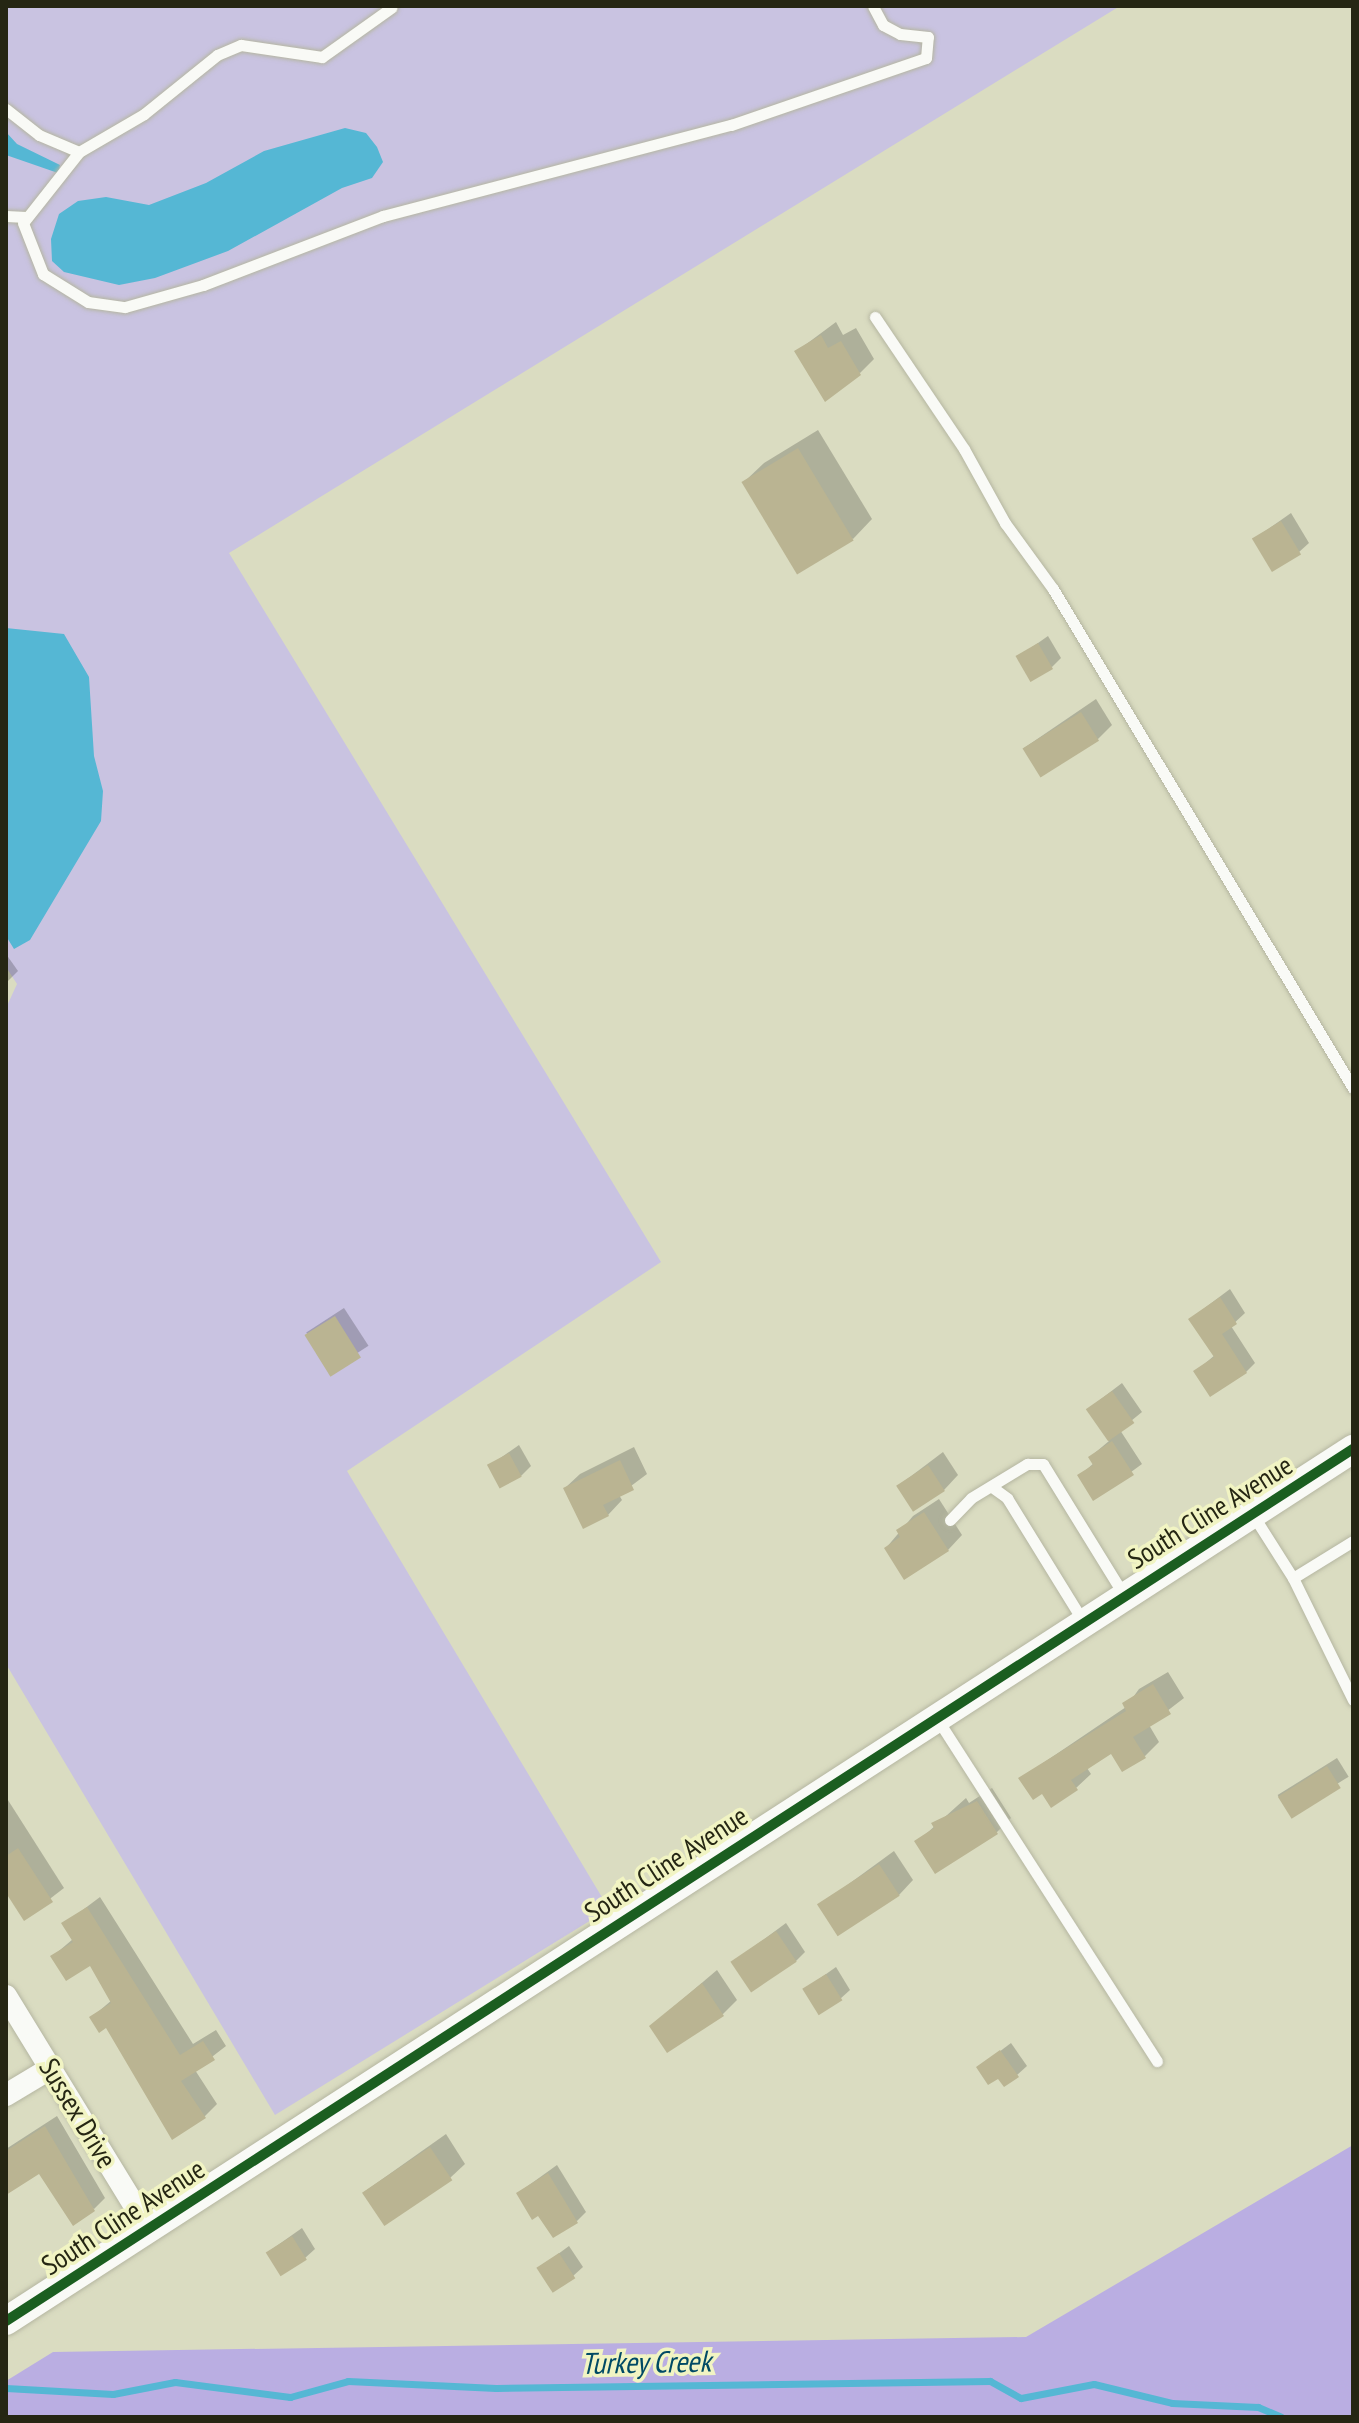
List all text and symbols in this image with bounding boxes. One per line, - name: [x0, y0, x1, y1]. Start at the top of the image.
- street label: South Cline Avenue: [1121, 1448, 1299, 1576]
- street label: South Cline Avenue: [578, 1799, 754, 1929]
- street label: Sussex Drive: [32, 2052, 124, 2174]
- street label: South Cline Avenue: [35, 2152, 211, 2282]
- water label: Turkey Creek: [580, 2343, 712, 2381]

